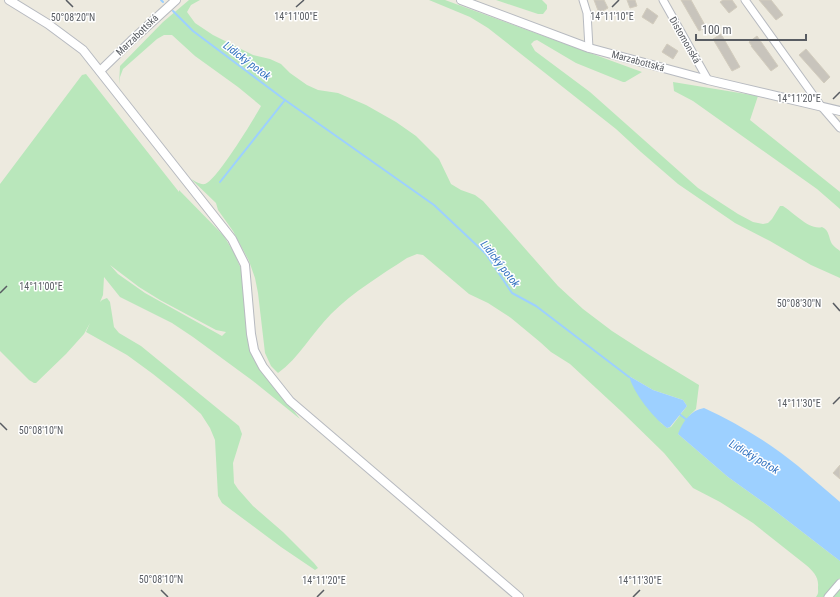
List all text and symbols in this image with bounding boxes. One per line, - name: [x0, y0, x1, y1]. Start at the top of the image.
- text: 14°11'00"E: [274, 11, 318, 22]
- text: 14°11'10"E: [590, 11, 634, 22]
- text: 50°08'20"N: [51, 12, 95, 23]
- street label: Marzabottská: [114, 12, 161, 58]
- street label: Distomonská: [667, 15, 703, 65]
- scale bar: [696, 16, 806, 42]
- text: 100 m: [702, 23, 732, 37]
- water label: Lidický potok: [221, 39, 273, 83]
- street label: Marzabottská: [610, 49, 666, 73]
- text: 14°11'20"E: [777, 93, 821, 104]
- water label: Lidický potok: [478, 238, 522, 290]
- text: 14°11'00"E: [19, 281, 63, 292]
- text: 50°08'30"N: [777, 298, 821, 309]
- text: 14°11'30"E: [777, 398, 821, 409]
- text: 50°08'10"N: [19, 425, 63, 436]
- water label: Lidický potok: [727, 437, 781, 477]
- text: 50°08'10"N: [139, 574, 183, 585]
- text: 14°11'20"E: [302, 575, 346, 586]
- text: 14°11'30"E: [618, 575, 662, 586]

